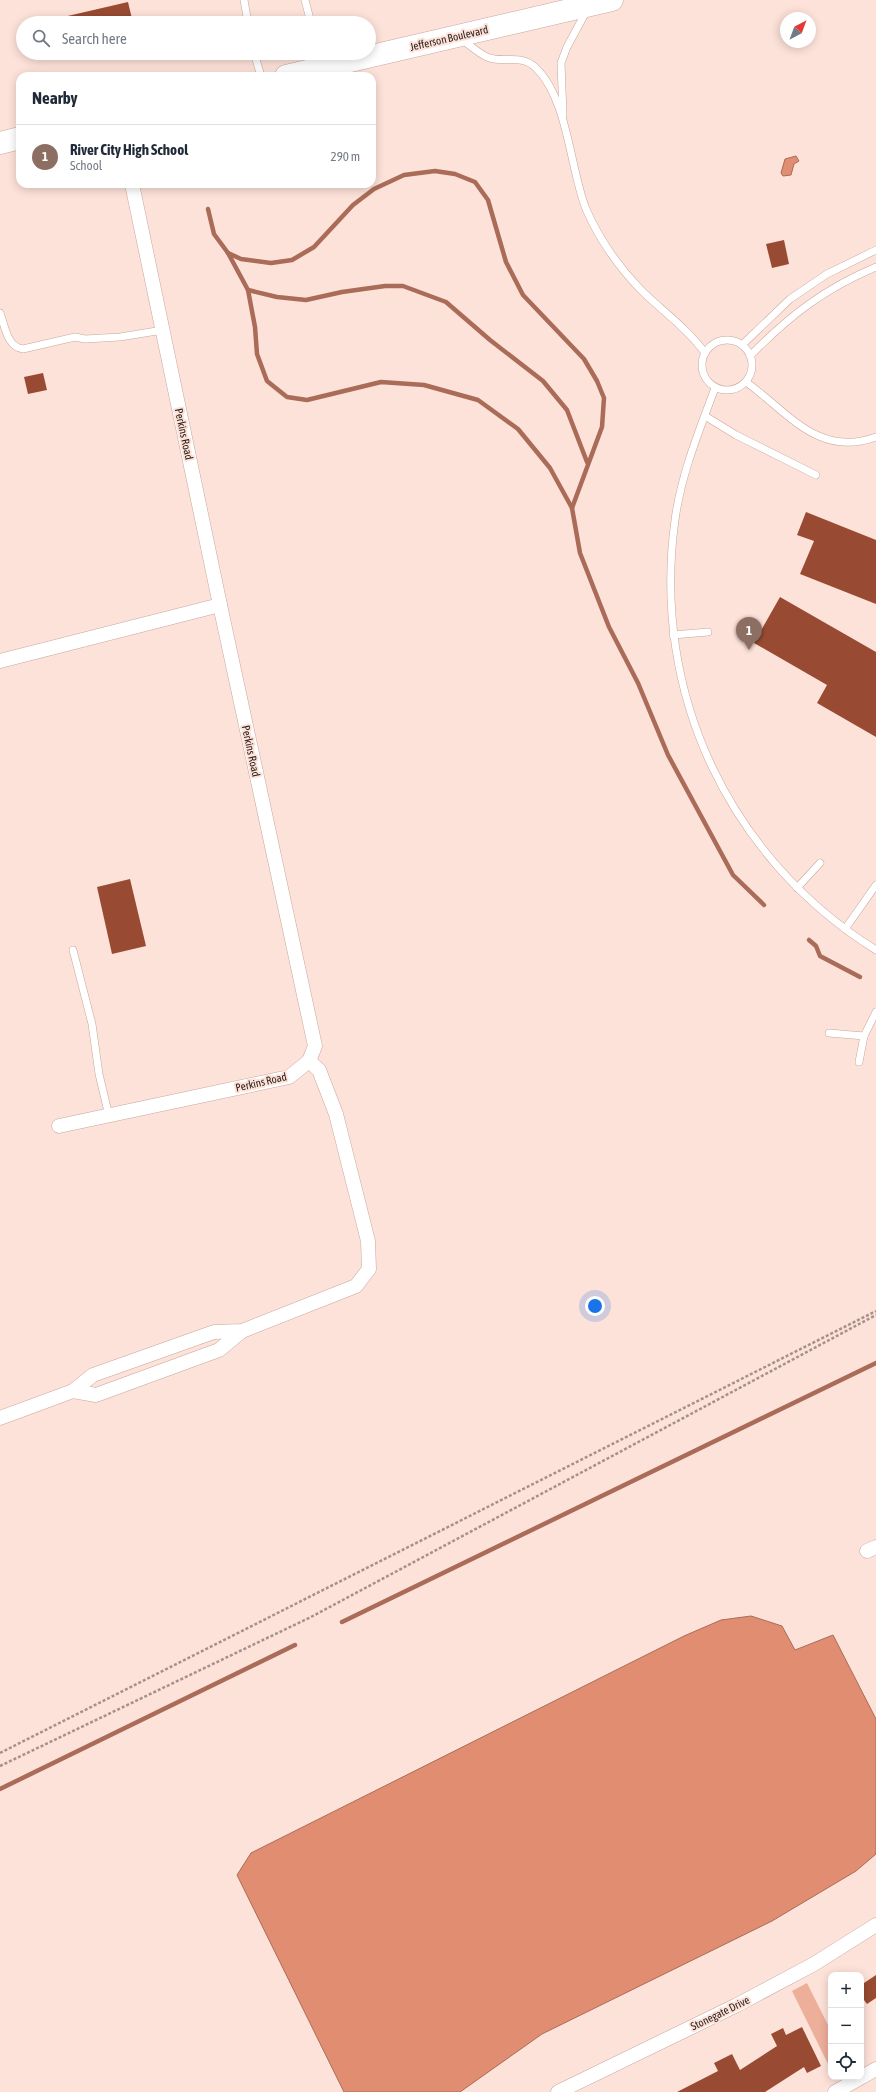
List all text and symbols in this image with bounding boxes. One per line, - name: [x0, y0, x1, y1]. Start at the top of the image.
- north arrow: [780, 12, 816, 48]
- search box: [16, 16, 376, 60]
- street label: Jefferson Boulevard: [409, 23, 489, 53]
- icon: search: [30, 27, 52, 49]
- text: Search here: [62, 30, 127, 47]
- text: Nearby: [32, 88, 78, 108]
- text: River City High School: [70, 141, 188, 158]
- text: 1: [42, 149, 48, 164]
- text: 290 m: [331, 149, 360, 164]
- text: School: [70, 158, 102, 173]
- street label: Perkins Road: [173, 407, 195, 461]
- pin: 1: [736, 617, 762, 650]
- street label: Perkins Road: [240, 724, 262, 778]
- street label: Perkins Road: [234, 1070, 288, 1094]
- your location: [585, 1296, 605, 1316]
- map controls: [828, 1972, 864, 2080]
- button: +: [828, 1972, 864, 2008]
- street label: Stonegate Drive: [689, 1994, 751, 2032]
- button: −: [828, 2008, 864, 2044]
- button: locate: [828, 2044, 864, 2080]

